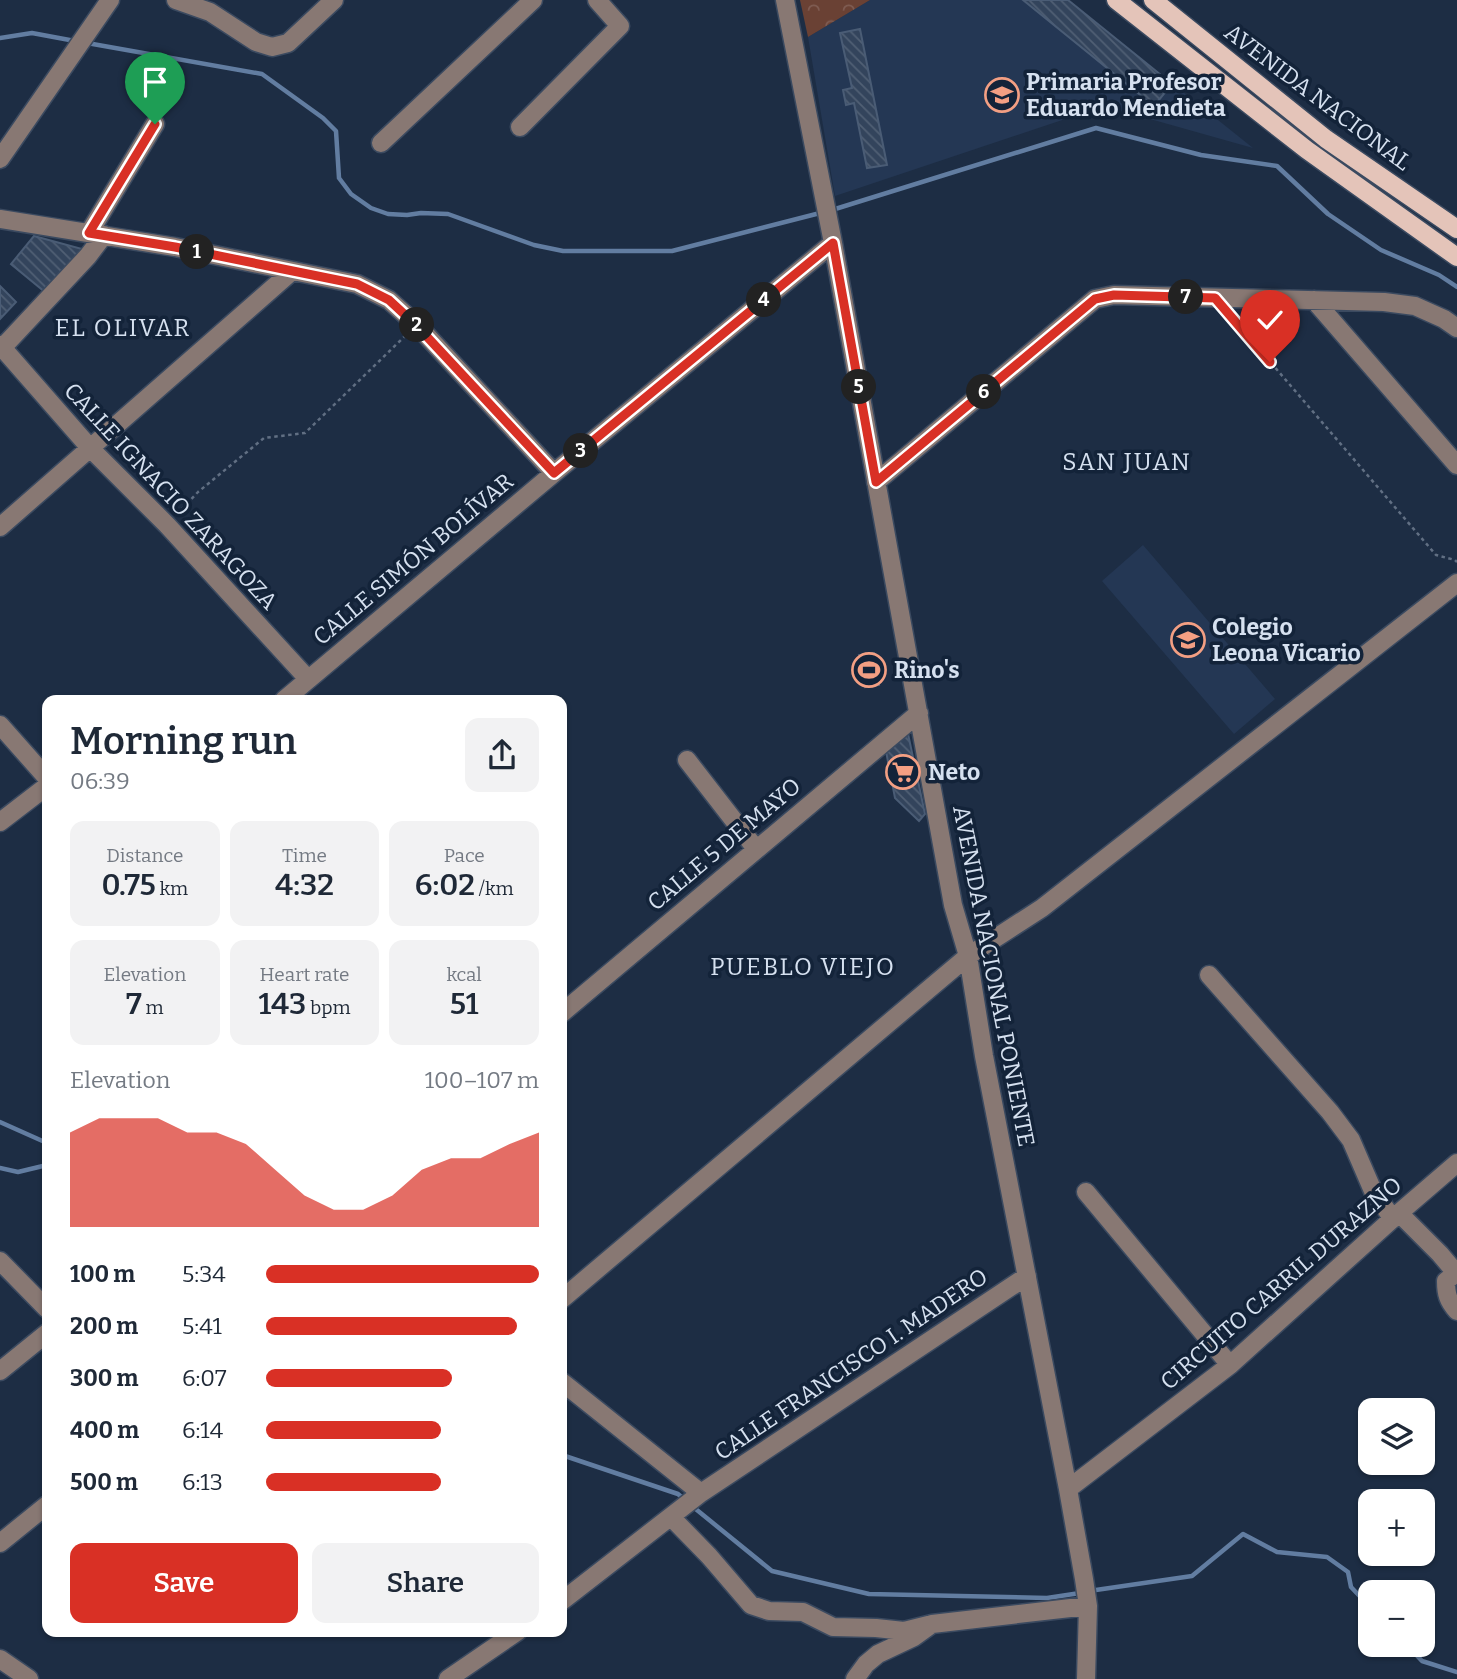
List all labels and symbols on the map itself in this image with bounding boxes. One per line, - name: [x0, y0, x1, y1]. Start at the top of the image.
- street label: AVENIDA NACIONAL: [1219, 18, 1417, 176]
- pin: [125, 52, 185, 124]
- place label: Primaria Profesor Eduardo Mendieta: [1026, 68, 1226, 122]
- school or university icon: Primaria Profesor Eduardo Mendieta: [983, 76, 1021, 114]
- pin: 1: [180, 234, 214, 270]
- pin: 7: [1168, 280, 1204, 314]
- pin: 4: [746, 282, 782, 318]
- pin: [1240, 290, 1300, 362]
- pin: 2: [400, 308, 434, 342]
- district label: EL OLIVAR: [55, 314, 191, 342]
- pin: 5: [842, 370, 876, 404]
- pin: 6: [967, 374, 1002, 410]
- street label: CALLE IGNACIO ZARAGOZA: [58, 377, 284, 616]
- pin: 3: [564, 434, 598, 468]
- district label: SAN JUAN: [1062, 448, 1192, 476]
- street label: CALLE SIMÓN BOLÍVAR: [307, 467, 519, 651]
- place label: Colegio Leona Vicario: [1212, 613, 1361, 667]
- school or university icon: Colegio Leona Vicario: [1169, 621, 1207, 659]
- sports icon: Rino's: [850, 651, 888, 689]
- place label: Rino's: [894, 656, 959, 684]
- supermarket icon: Neto: [884, 753, 922, 791]
- place label: Neto: [928, 758, 980, 786]
- street label: CALLE 5 DE MAYO: [642, 772, 806, 916]
- street label: AVENIDA NACIONAL PONIENTE: [947, 803, 1041, 1149]
- district label: PUEBLO VIEJO: [710, 953, 896, 981]
- street label: CIRCUITO CARRIL DURAZNO: [1155, 1171, 1407, 1395]
- street label: CALLE FRANCISCO I. MADERO: [709, 1262, 993, 1466]

